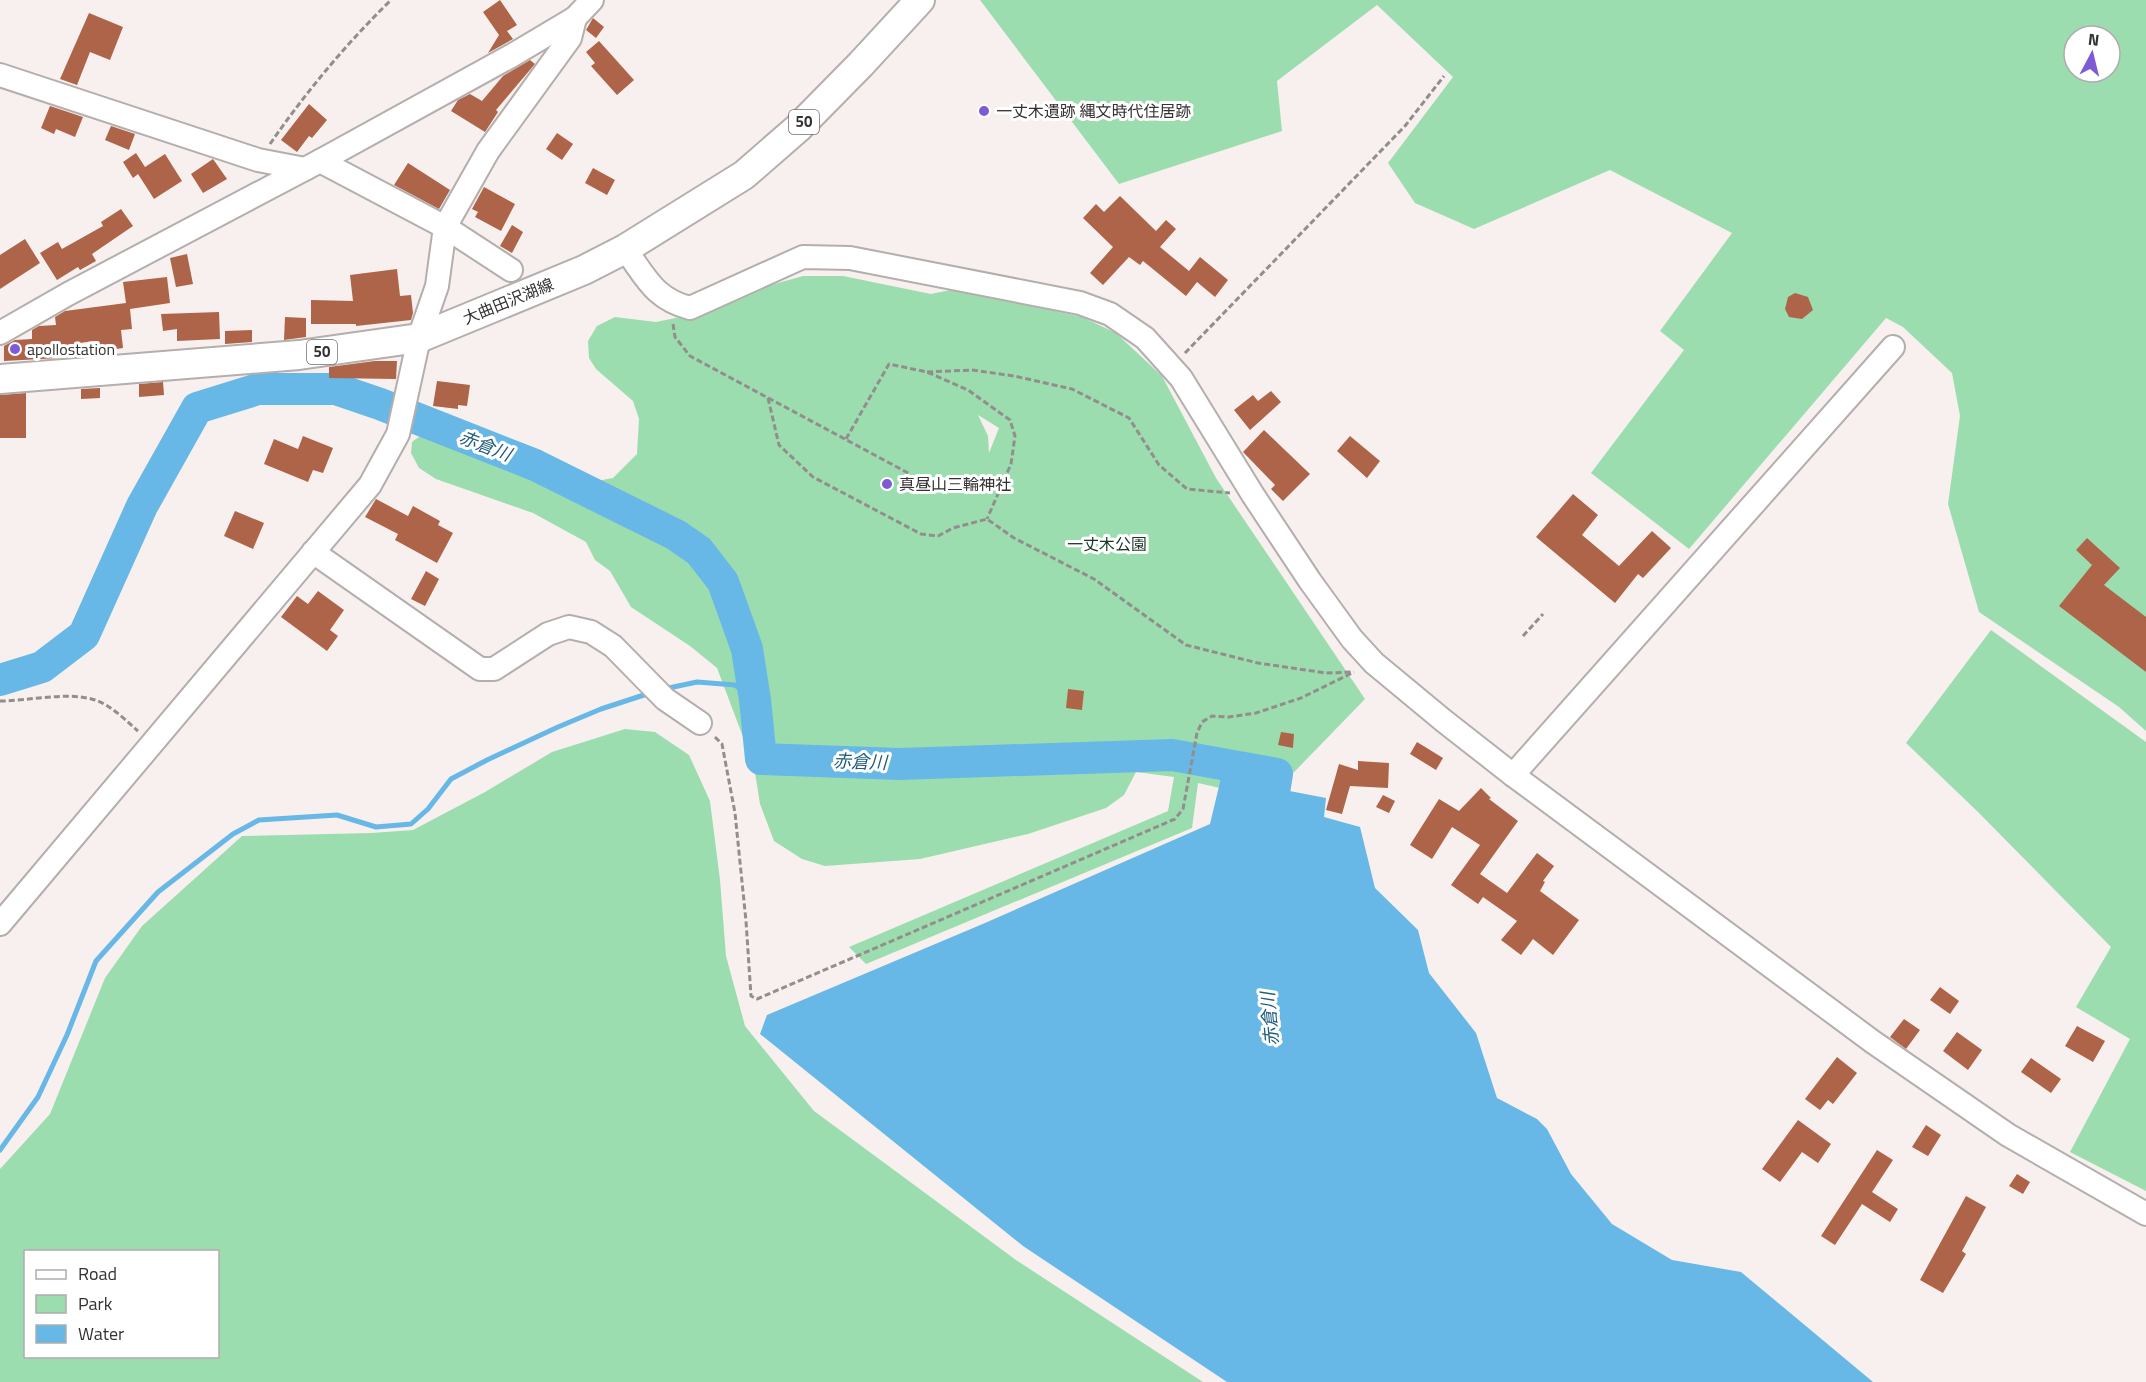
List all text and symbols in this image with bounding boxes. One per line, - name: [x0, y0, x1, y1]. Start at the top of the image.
- north arrow: [2062, 24, 2122, 84]
- text: N: [2087, 27, 2101, 52]
- place label: 一丈木遺跡 縄文時代住居跡: [996, 99, 1192, 123]
- marker: 一丈木遺跡 縄文時代住居跡: [977, 104, 991, 118]
- road number: 50: [789, 110, 819, 134]
- street label: 大曲田沢湖線: [459, 272, 557, 330]
- place label: apollostation: [27, 337, 115, 361]
- road number: 50: [307, 340, 337, 364]
- marker: apollostation: [8, 342, 22, 356]
- water label: 赤倉川: [455, 423, 517, 469]
- place label: 真昼山三輪神社: [899, 472, 1011, 496]
- marker: 真昼山三輪神社: [880, 477, 894, 491]
- park label: 一丈木公園: [1067, 532, 1147, 556]
- water label: 赤倉川: [833, 747, 889, 776]
- water label: 赤倉川: [1254, 989, 1285, 1047]
- legend: [24, 1250, 219, 1358]
- text: Road: [78, 1260, 117, 1287]
- text: Park: [78, 1290, 113, 1317]
- text: Water: [78, 1320, 124, 1347]

